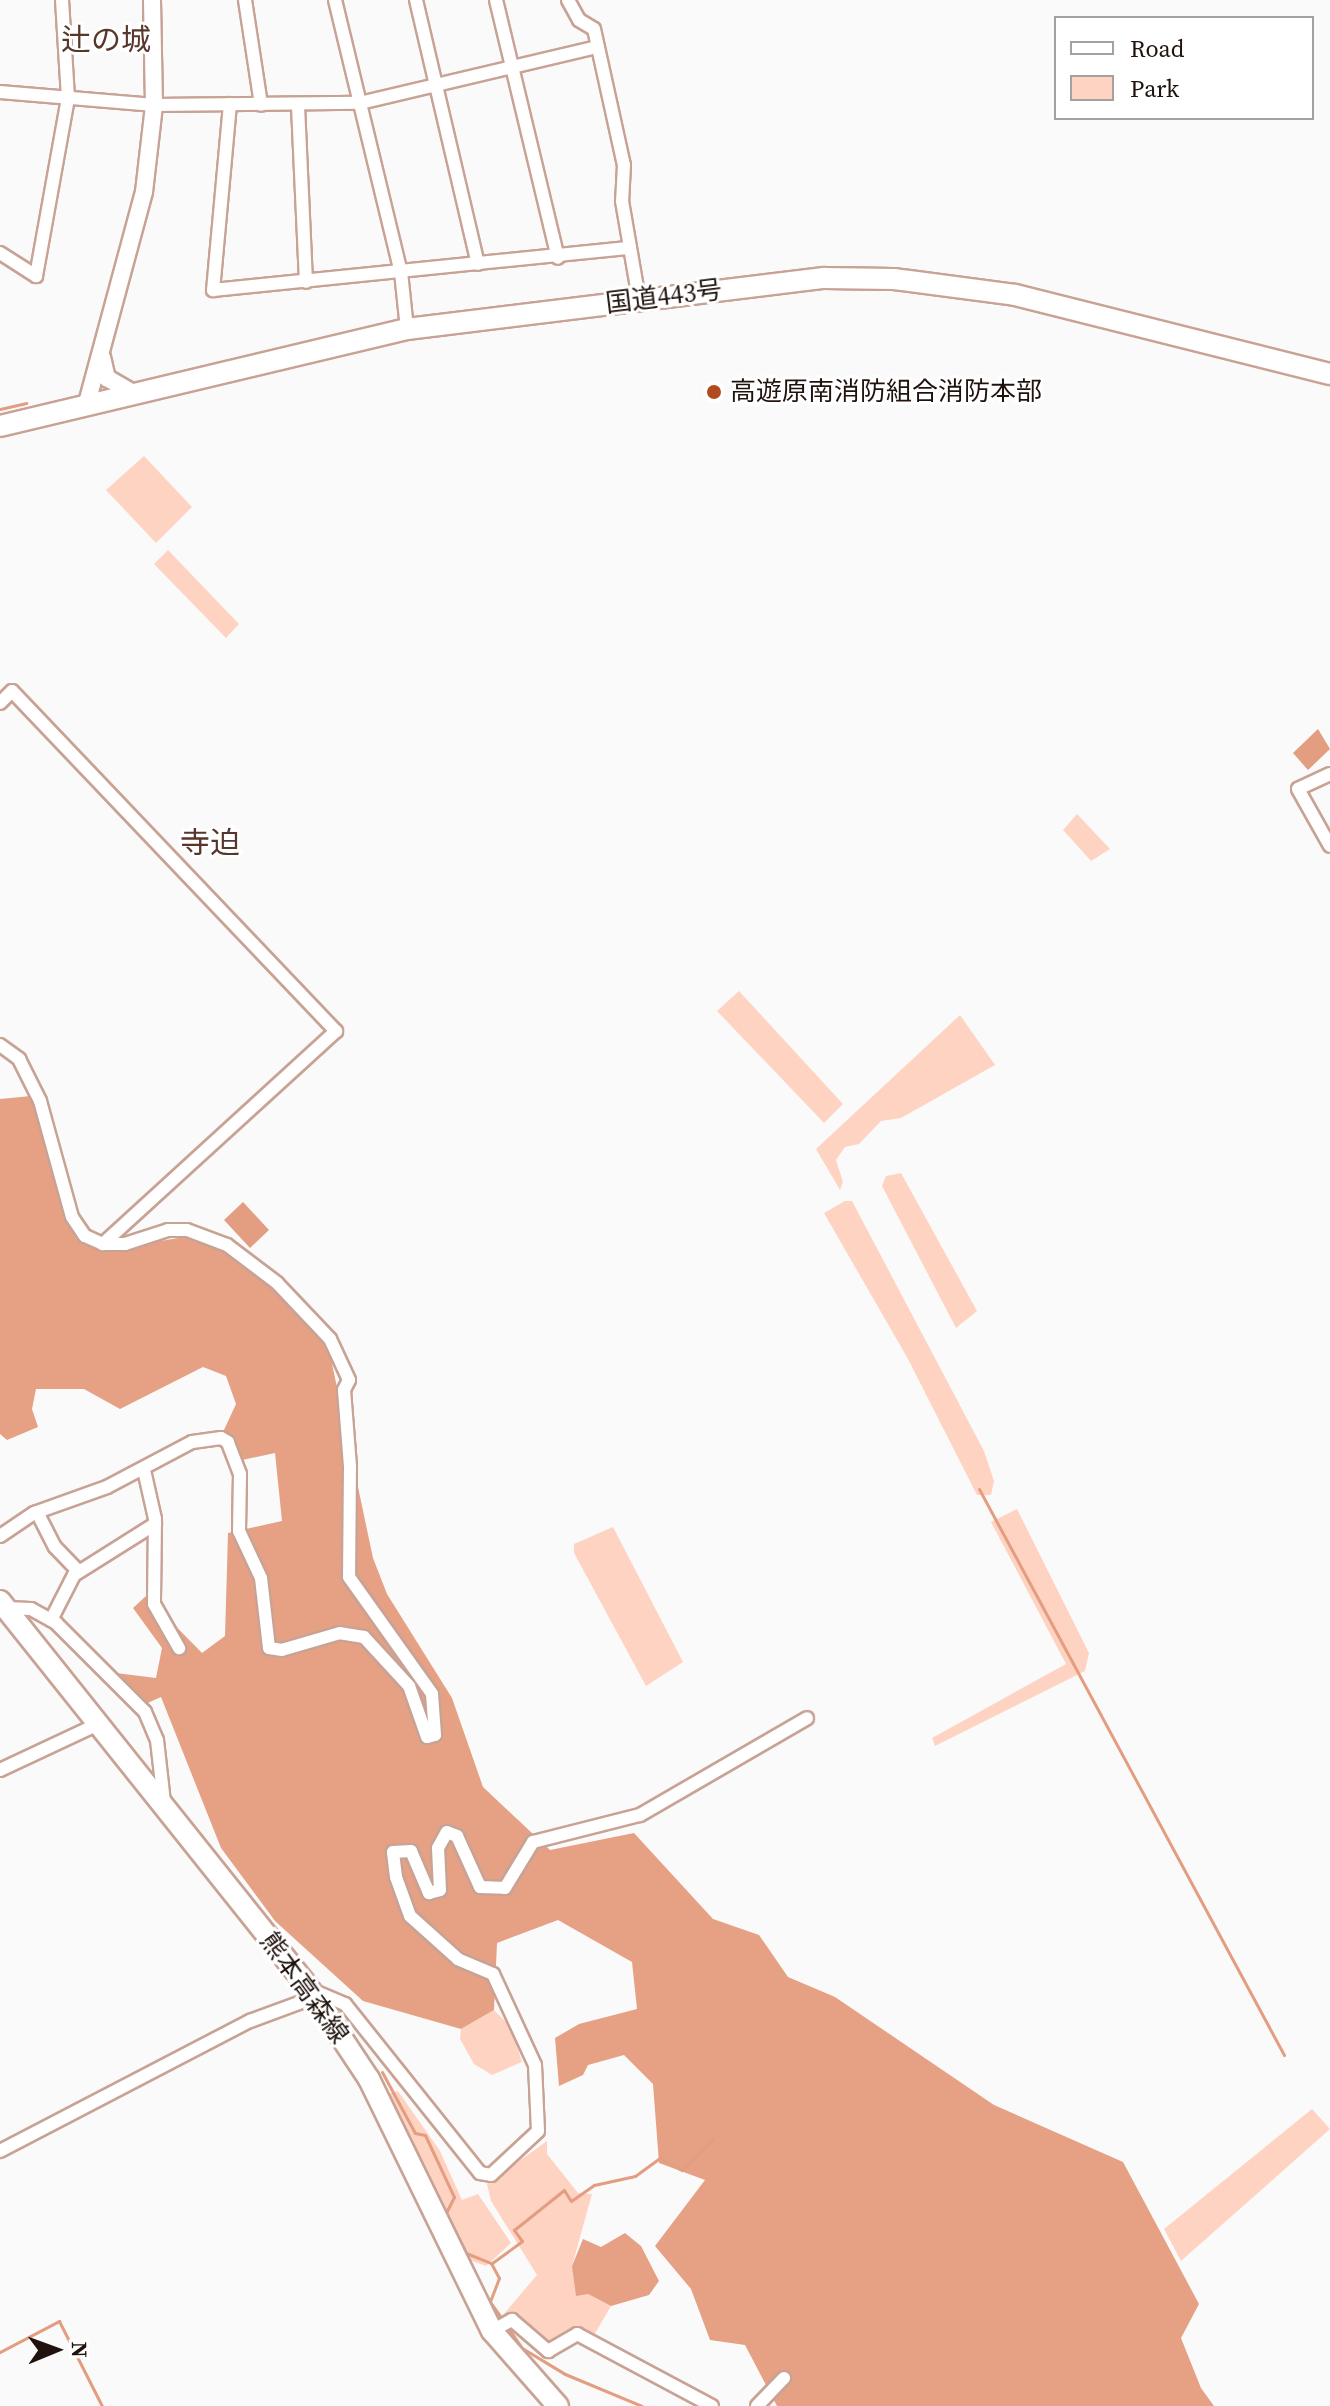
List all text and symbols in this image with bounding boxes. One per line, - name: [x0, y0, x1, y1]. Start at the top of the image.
- legend: [1054, 16, 1314, 120]
- district label: 辻の城: [61, 22, 151, 58]
- text: Road: [1130, 32, 1184, 65]
- text: Park: [1130, 72, 1179, 105]
- street label: 国道443号: [604, 274, 724, 320]
- place label: 高遊原南消防組合消防本部: [730, 376, 1042, 408]
- marker: 高遊原南消防組合消防本部: [705, 383, 723, 401]
- district label: 寺迫: [180, 825, 240, 861]
- street label: 熊本高森線: [253, 1926, 355, 2050]
- north arrow: [16, 2310, 96, 2390]
- text: N: [65, 2341, 95, 2358]

